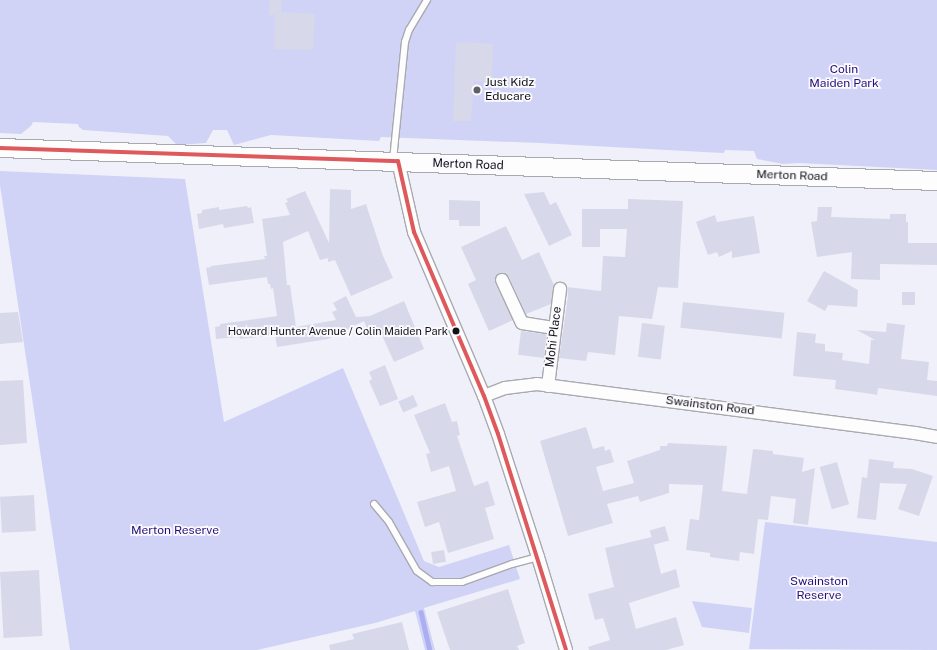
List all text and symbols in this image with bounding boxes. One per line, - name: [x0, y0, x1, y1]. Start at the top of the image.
- park label: Colin Maiden Park: [809, 63, 879, 91]
- place label: Just Kidz Educare: [485, 76, 534, 104]
- marker: Just Kidz Educare: [472, 85, 482, 95]
- street label: Merton Road: [432, 157, 504, 173]
- street label: Merton Road: [756, 168, 828, 184]
- street label: Mohi Place: [543, 306, 565, 368]
- place label: Howard Hunter Avenue / Colin Maiden Park: [228, 324, 448, 338]
- marker: Howard Hunter Avenue / Colin Maiden Park: [451, 326, 461, 336]
- street label: Swainston Road: [665, 393, 755, 419]
- park label: Merton Reserve: [131, 524, 219, 538]
- park label: Swainston Reserve: [790, 575, 848, 603]

